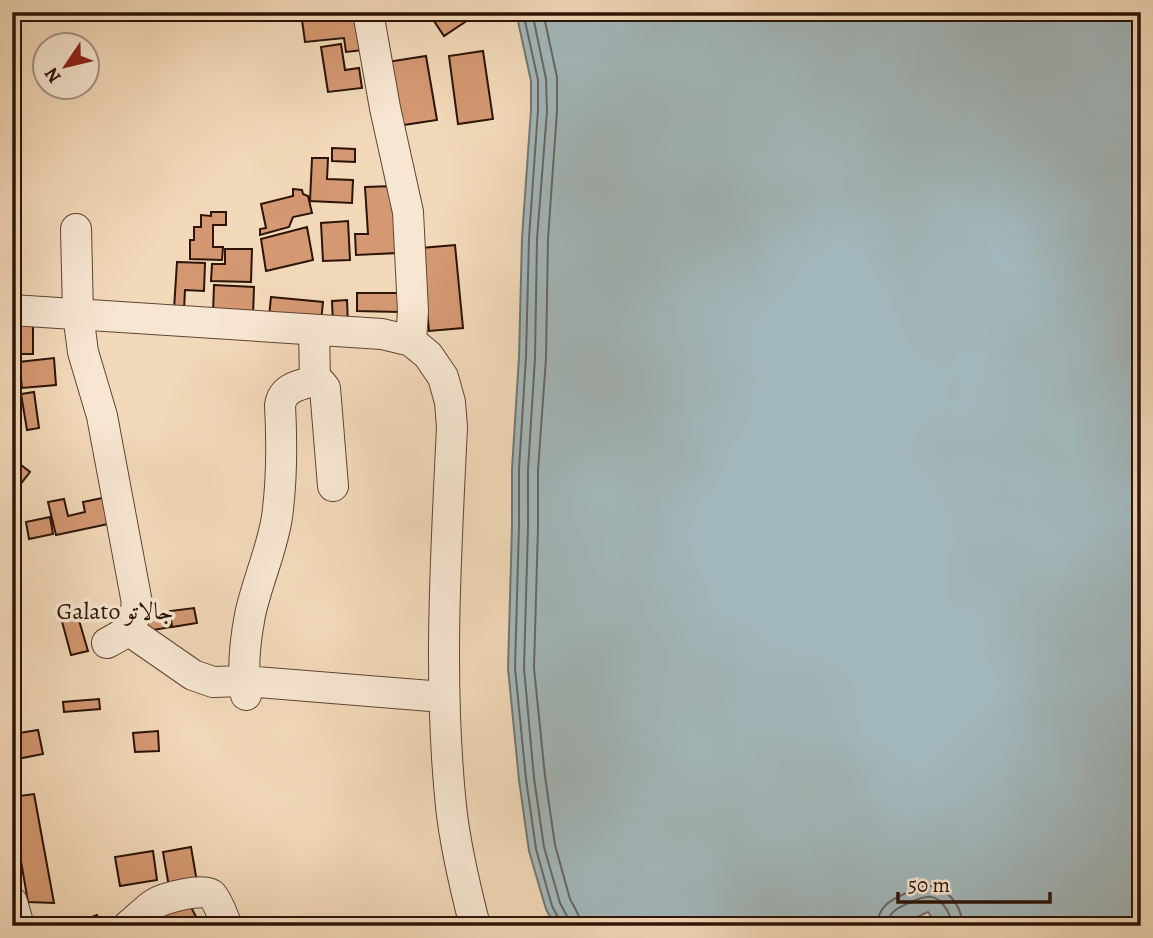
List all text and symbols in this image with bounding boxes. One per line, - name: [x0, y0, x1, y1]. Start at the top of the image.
- north arrow: [32, 32, 102, 102]
- text: N: [38, 62, 68, 88]
- district label: Galato جالاتو: [57, 595, 173, 627]
- scale bar: [898, 861, 1050, 905]
- text: 50 m: [908, 871, 950, 899]

